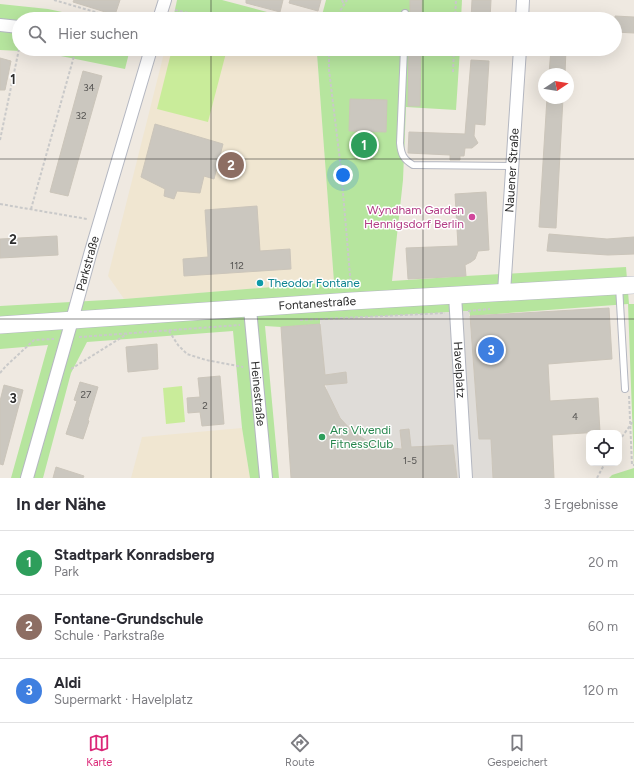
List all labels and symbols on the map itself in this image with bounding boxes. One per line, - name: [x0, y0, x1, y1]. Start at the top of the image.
- north arrow: [538, 68, 574, 104]
- text: 1: [10, 72, 16, 87]
- house number: 34: [83, 81, 95, 94]
- house number: 32: [75, 109, 87, 122]
- street label: Nauener Straße: [502, 127, 522, 213]
- pin: 1: [351, 130, 377, 160]
- pin: 2: [218, 150, 244, 180]
- your location: [333, 165, 353, 185]
- place label: Wyndham Garden Hennigsdorf Berlin: [364, 203, 464, 231]
- marker: Wyndham Garden Hennigsdorf Berlin: [467, 212, 477, 222]
- text: 2: [9, 232, 17, 247]
- street label: Parkstraße: [73, 234, 102, 292]
- house number: 112: [230, 259, 244, 272]
- place label: Theodor Fontane: [268, 276, 360, 290]
- marker: Theodor Fontane: [255, 278, 265, 288]
- street label: Fontanestraße: [278, 294, 357, 313]
- pin: 3: [478, 335, 504, 365]
- street label: Havelplatz: [451, 341, 468, 399]
- street label: Heinestraße: [248, 360, 268, 427]
- house number: 27: [81, 388, 92, 401]
- text: 3: [9, 391, 17, 406]
- house number: 2: [202, 399, 208, 412]
- house number: 4: [572, 410, 578, 423]
- place label: Ars Vivendi FitnessClub: [330, 423, 393, 451]
- marker: Ars Vivendi FitnessClub: [317, 432, 327, 442]
- house number: 1-5: [403, 454, 417, 467]

